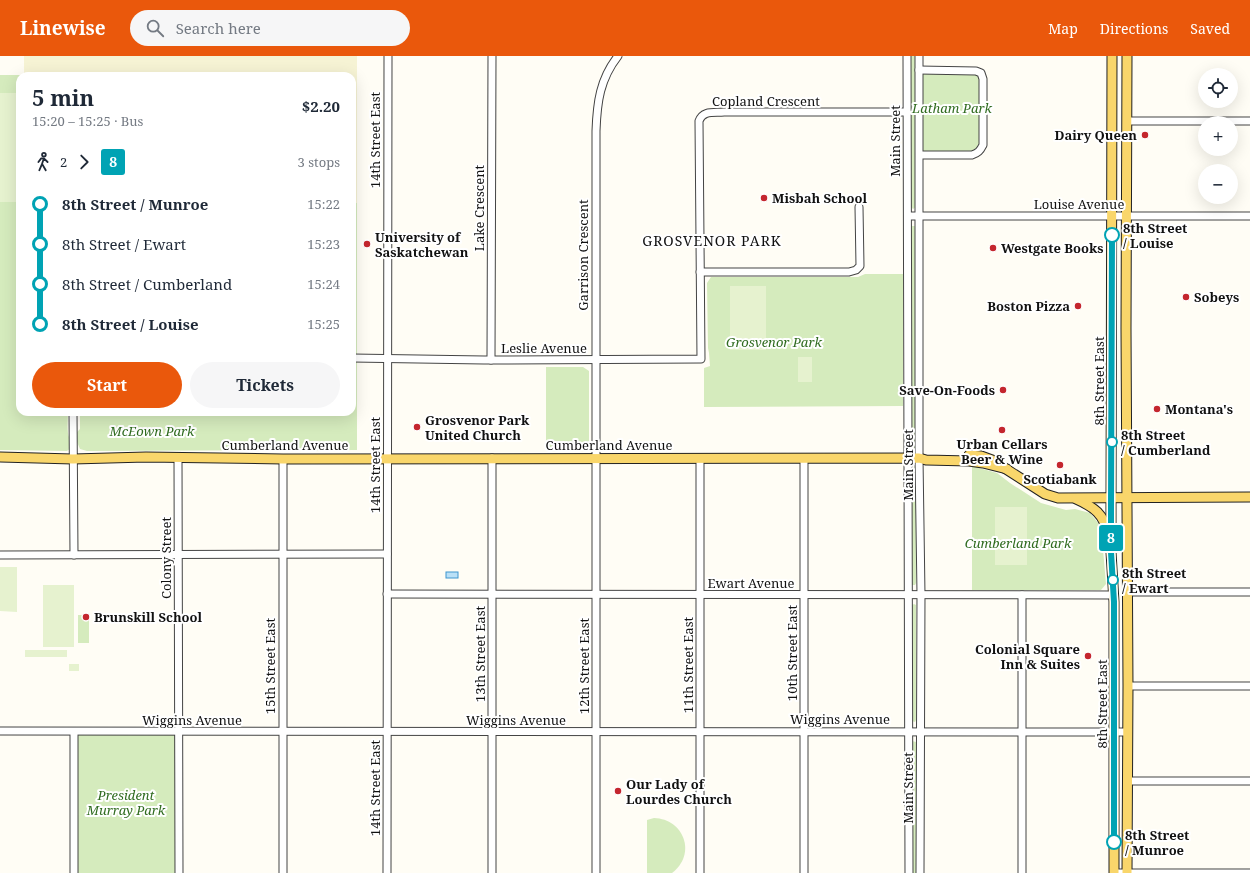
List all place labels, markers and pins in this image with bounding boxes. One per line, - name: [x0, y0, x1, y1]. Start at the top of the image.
- place label: Dairy Queen: [1055, 126, 1137, 144]
- marker: Dairy Queen: [1140, 130, 1150, 140]
- place label: Misbah School: [772, 189, 868, 207]
- marker: Misbah School: [759, 193, 769, 203]
- place label: 8th Street / Louise: [1123, 219, 1187, 252]
- marker: 8th Street / Louise: [1104, 227, 1120, 243]
- place label: University of Saskatchewan: [375, 228, 469, 261]
- marker: University of Saskatchewan: [362, 239, 372, 249]
- place label: Westgate Books: [1001, 239, 1103, 257]
- marker: Westgate Books: [988, 243, 998, 253]
- place label: Sobeys: [1194, 288, 1239, 306]
- marker: Sobeys: [1181, 292, 1191, 302]
- place label: Boston Pizza: [987, 297, 1070, 315]
- marker: Boston Pizza: [1073, 301, 1083, 311]
- place label: Save-On-Foods: [899, 381, 995, 399]
- marker: Save-On-Foods: [998, 385, 1008, 395]
- place label: Montana's: [1165, 400, 1233, 418]
- marker: Montana's: [1152, 404, 1162, 414]
- place label: Grosvenor Park United Church: [425, 411, 530, 444]
- marker: Grosvenor Park United Church: [412, 422, 422, 432]
- marker: Urban Cellars Beer & Wine: [997, 425, 1007, 435]
- place label: 8th Street / Cumberland: [1121, 426, 1211, 459]
- place label: Urban Cellars Beer & Wine: [957, 435, 1047, 468]
- marker: 8th Street / Cumberland: [1106, 436, 1118, 448]
- marker: Scotiabank: [1055, 460, 1065, 470]
- place label: Scotiabank: [1023, 470, 1097, 488]
- place label: 8th Street / Ewart: [1122, 564, 1186, 597]
- marker: 8th Street / Ewart: [1107, 574, 1119, 586]
- place label: Brunskill School: [94, 608, 203, 626]
- marker: Brunskill School: [81, 612, 91, 622]
- place label: Colonial Square Inn & Suites: [975, 640, 1080, 673]
- marker: Colonial Square Inn & Suites: [1083, 651, 1093, 661]
- place label: Our Lady of Lourdes Church: [626, 775, 732, 808]
- marker: Our Lady of Lourdes Church: [613, 786, 623, 796]
- place label: 8th Street / Munroe: [1125, 826, 1189, 859]
- marker: 8th Street / Munroe: [1106, 834, 1122, 850]

